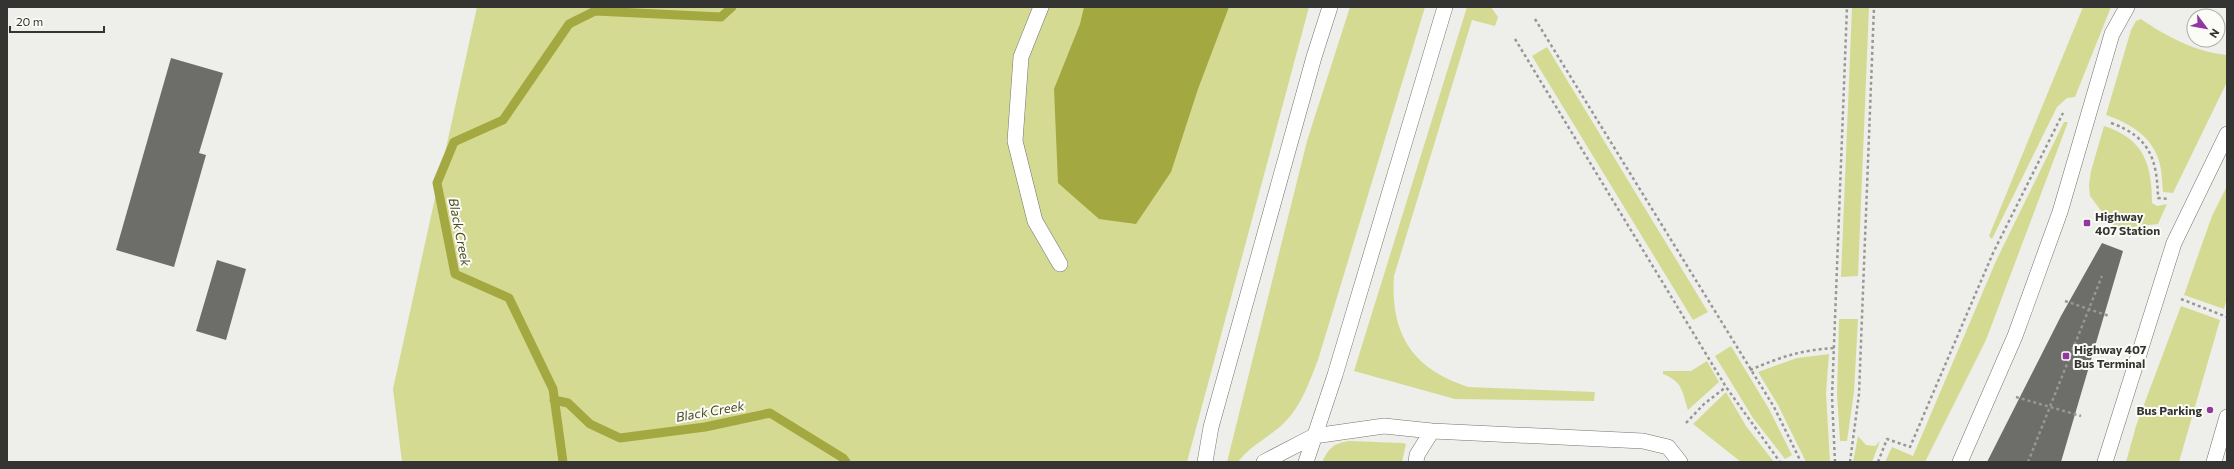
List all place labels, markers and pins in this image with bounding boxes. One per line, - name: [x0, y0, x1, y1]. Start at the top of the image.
- place label: Highway 407 Station: [2095, 209, 2160, 237]
- marker: Highway 407 Station: [2082, 218, 2092, 228]
- place label: Highway 407 Bus Terminal: [2074, 342, 2147, 370]
- marker: Highway 407 Bus Terminal: [2061, 351, 2071, 361]
- place label: Bus Parking: [2136, 403, 2202, 417]
- marker: Bus Parking: [2205, 405, 2215, 415]

